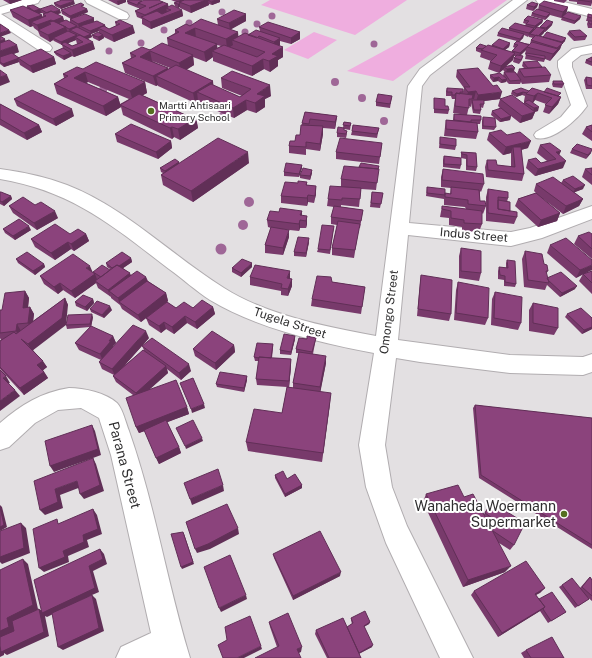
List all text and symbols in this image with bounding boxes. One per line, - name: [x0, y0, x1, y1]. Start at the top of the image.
- place label: Martti Ahtisaari Primary School: [159, 99, 231, 123]
- marker: Martti Ahtisaari Primary School: [146, 106, 156, 116]
- street label: Indus Street: [439, 225, 509, 245]
- street label: Omongo Street: [377, 269, 401, 355]
- street label: Tugela Street: [252, 305, 328, 341]
- street label: Parana Street: [106, 420, 144, 510]
- place label: Wanaheda Woermann Supermarket: [415, 498, 556, 530]
- marker: Wanaheda Woermann Supermarket: [559, 509, 569, 519]

